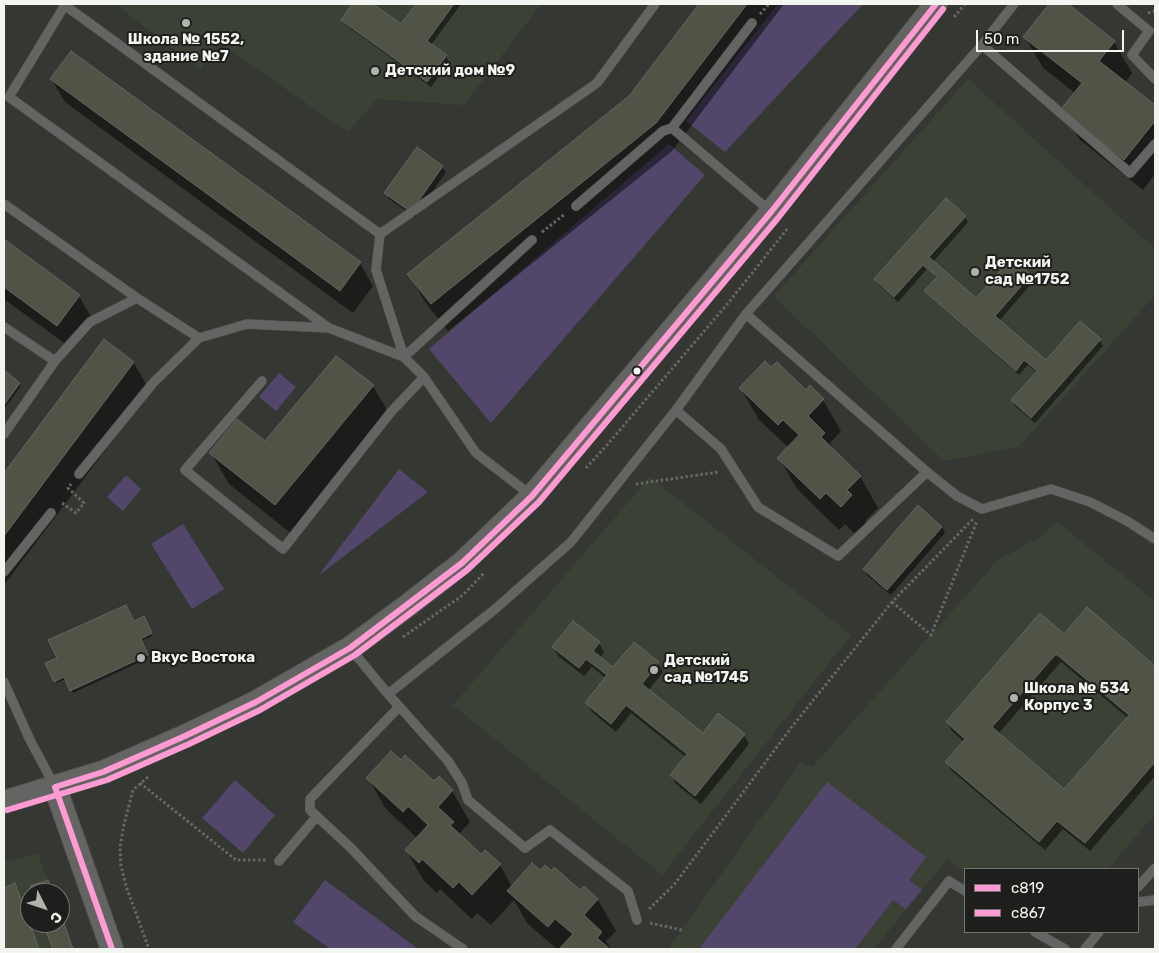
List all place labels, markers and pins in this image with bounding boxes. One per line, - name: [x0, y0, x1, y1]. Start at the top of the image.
- marker: Школа № 1552, здание №7: [180, 17, 192, 29]
- place label: Школа № 1552, здание №7: [128, 31, 244, 66]
- place label: Детский дом №9: [385, 62, 515, 80]
- marker: Детский дом №9: [369, 65, 381, 77]
- place label: Детский сад №1752: [985, 254, 1070, 289]
- marker: Детский сад №1752: [969, 266, 981, 278]
- unlabelled marker: [632, 366, 642, 376]
- place label: Вкус Востока: [151, 649, 255, 667]
- marker: Вкус Востока: [135, 652, 147, 664]
- place label: Детский сад №1745: [664, 652, 749, 687]
- marker: Детский сад №1745: [648, 664, 660, 676]
- place label: Школа № 534 Корпус 3: [1024, 680, 1129, 715]
- marker: Школа № 534 Корпус 3: [1008, 692, 1020, 704]

